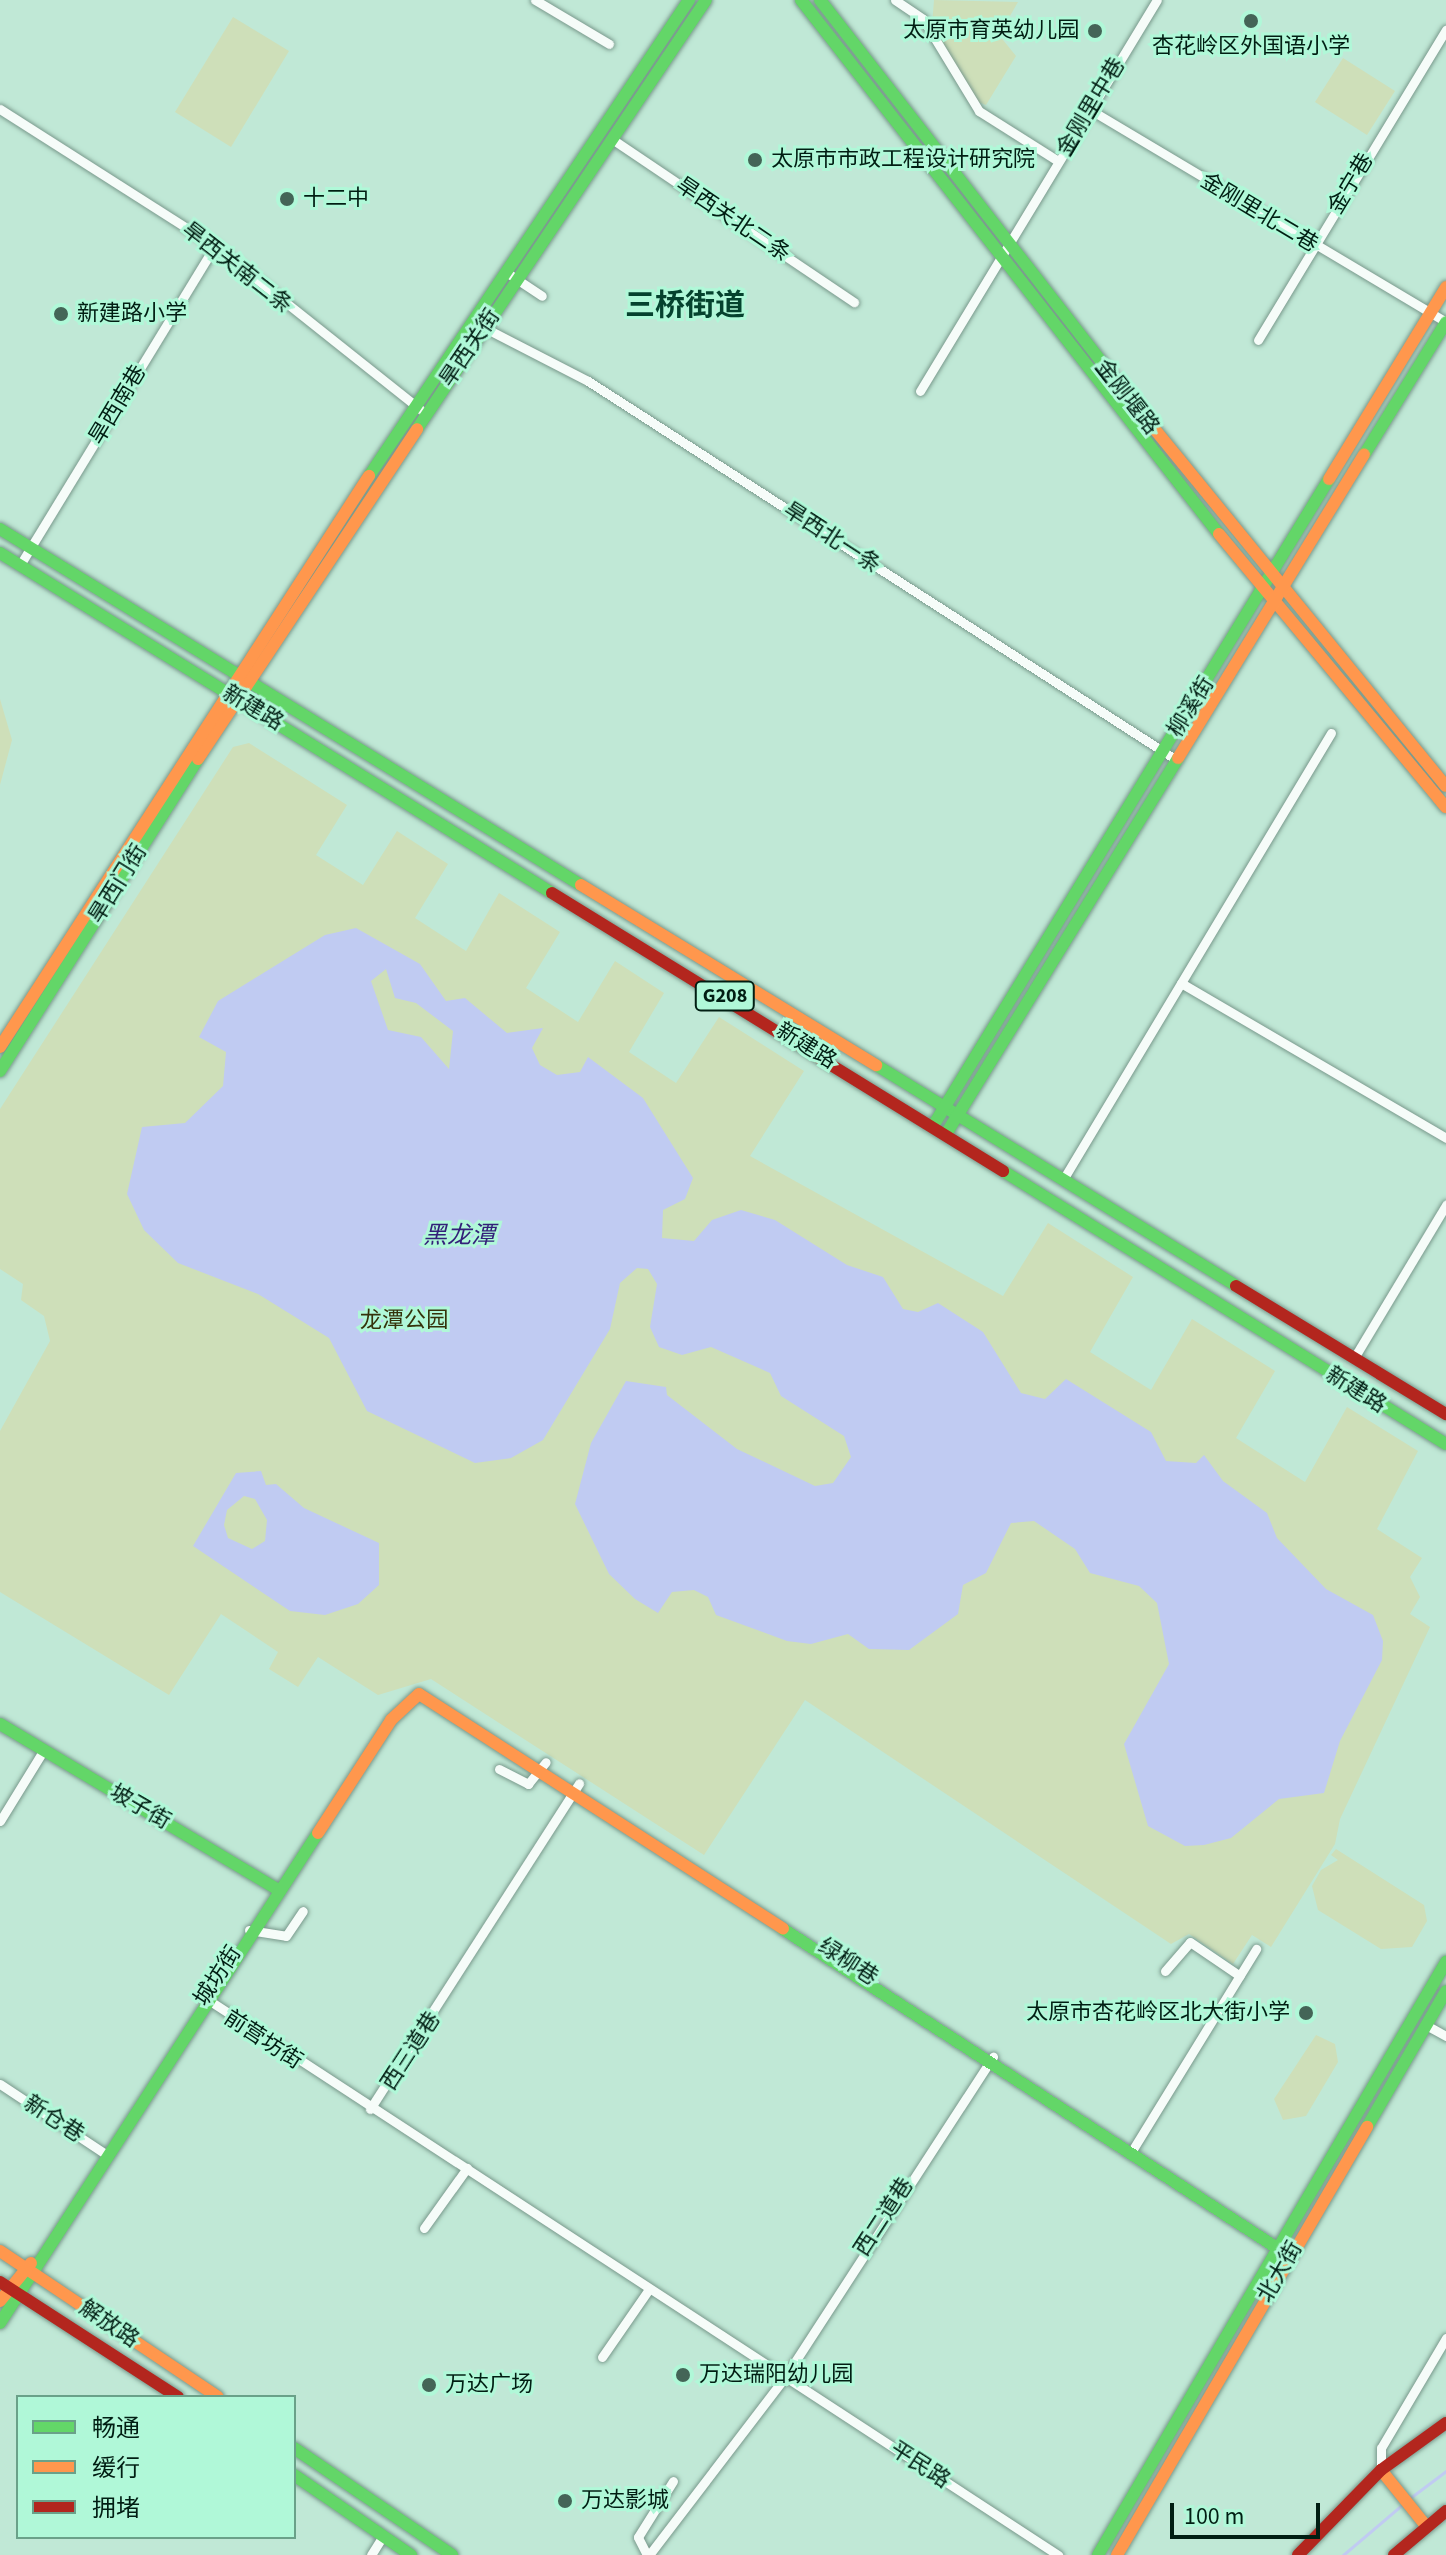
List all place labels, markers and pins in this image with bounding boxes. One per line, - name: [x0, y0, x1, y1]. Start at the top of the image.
- marker: 杏花岭区外国语小学: [1242, 12, 1260, 30]
- place label: 太原市育英幼儿园: [903, 18, 1079, 44]
- marker: 太原市育英幼儿园: [1086, 22, 1104, 40]
- place label: 杏花岭区外国语小学: [1152, 34, 1350, 60]
- place label: 太原市市政工程设计研究院: [771, 147, 1035, 173]
- marker: 太原市市政工程设计研究院: [746, 151, 764, 169]
- place label: 十二中: [303, 186, 369, 212]
- marker: 十二中: [278, 190, 296, 208]
- place label: 新建路小学: [77, 301, 187, 327]
- marker: 新建路小学: [52, 305, 70, 323]
- place label: 太原市杏花岭区北大街小学: [1026, 2000, 1290, 2026]
- marker: 太原市杏花岭区北大街小学: [1297, 2004, 1315, 2022]
- place label: 万达瑞阳幼儿园: [699, 2362, 853, 2388]
- marker: 万达瑞阳幼儿园: [674, 2366, 692, 2384]
- place label: 万达广场: [445, 2372, 533, 2398]
- marker: 万达广场: [420, 2376, 438, 2394]
- place label: 万达影城: [581, 2488, 669, 2514]
- marker: 万达影城: [556, 2492, 574, 2510]

